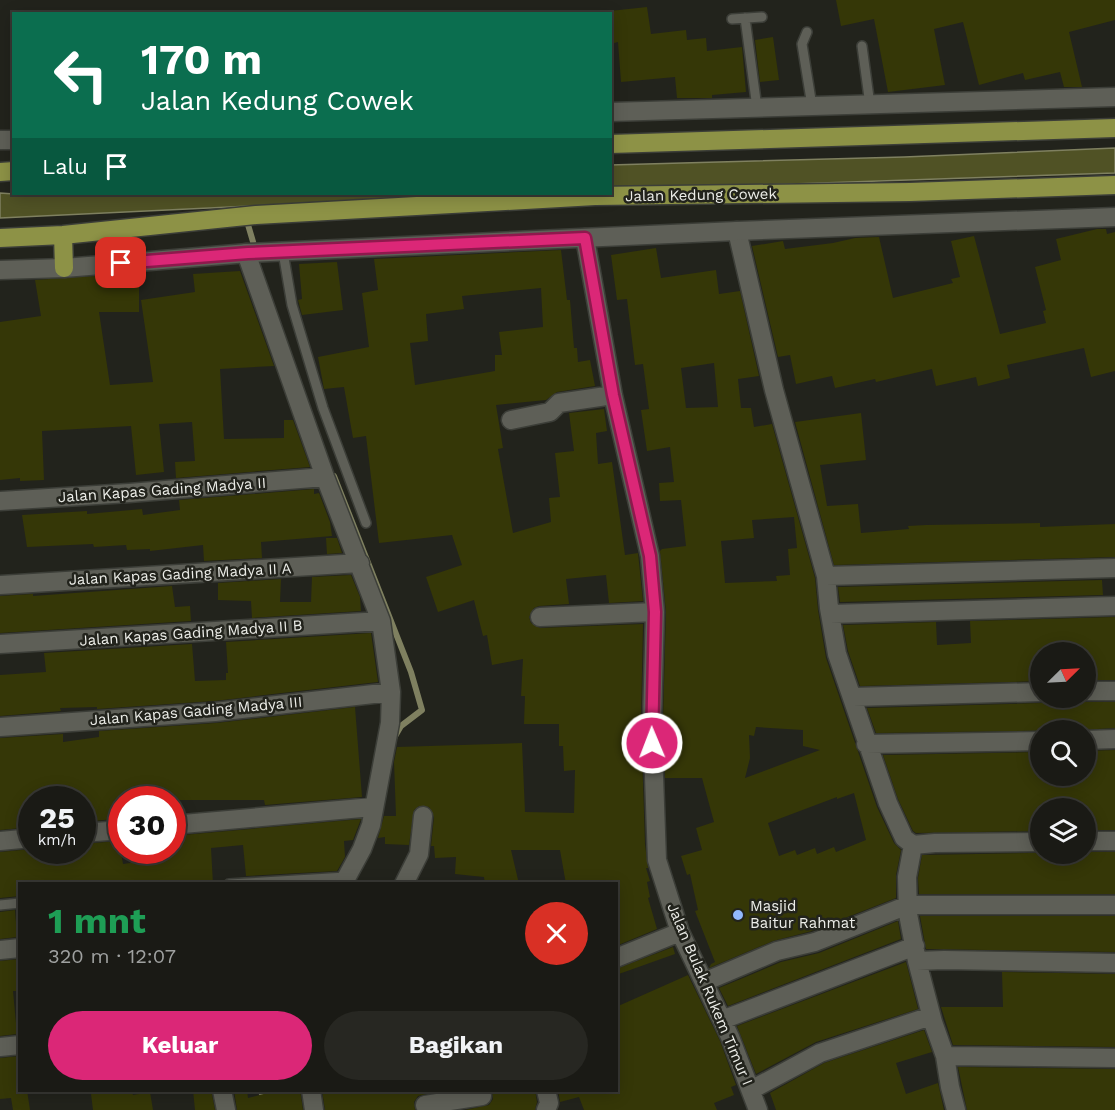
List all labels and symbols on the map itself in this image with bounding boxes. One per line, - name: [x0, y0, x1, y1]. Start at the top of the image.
- street label: Jalan Kedung Cowek: [625, 185, 777, 205]
- pin: [95, 237, 146, 288]
- street label: Jalan Kapas Gading Madya II: [57, 474, 267, 506]
- street label: Jalan Kapas Gading Madya II A: [68, 559, 292, 589]
- street label: Jalan Kapas Gading Madya II B: [79, 616, 303, 650]
- north arrow: [1030, 642, 1096, 708]
- street label: Jalan Kapas Gading Madya III: [89, 693, 303, 729]
- position arrow: [620, 711, 684, 775]
- speed limit sign: 30: [108, 786, 186, 864]
- place label: Masjid Baitur Rahmat: [750, 897, 856, 932]
- street label: Jalan Bulak Rukem Timur I: [663, 900, 757, 1088]
- marker: Masjid Baitur Rahmat: [731, 908, 745, 922]

